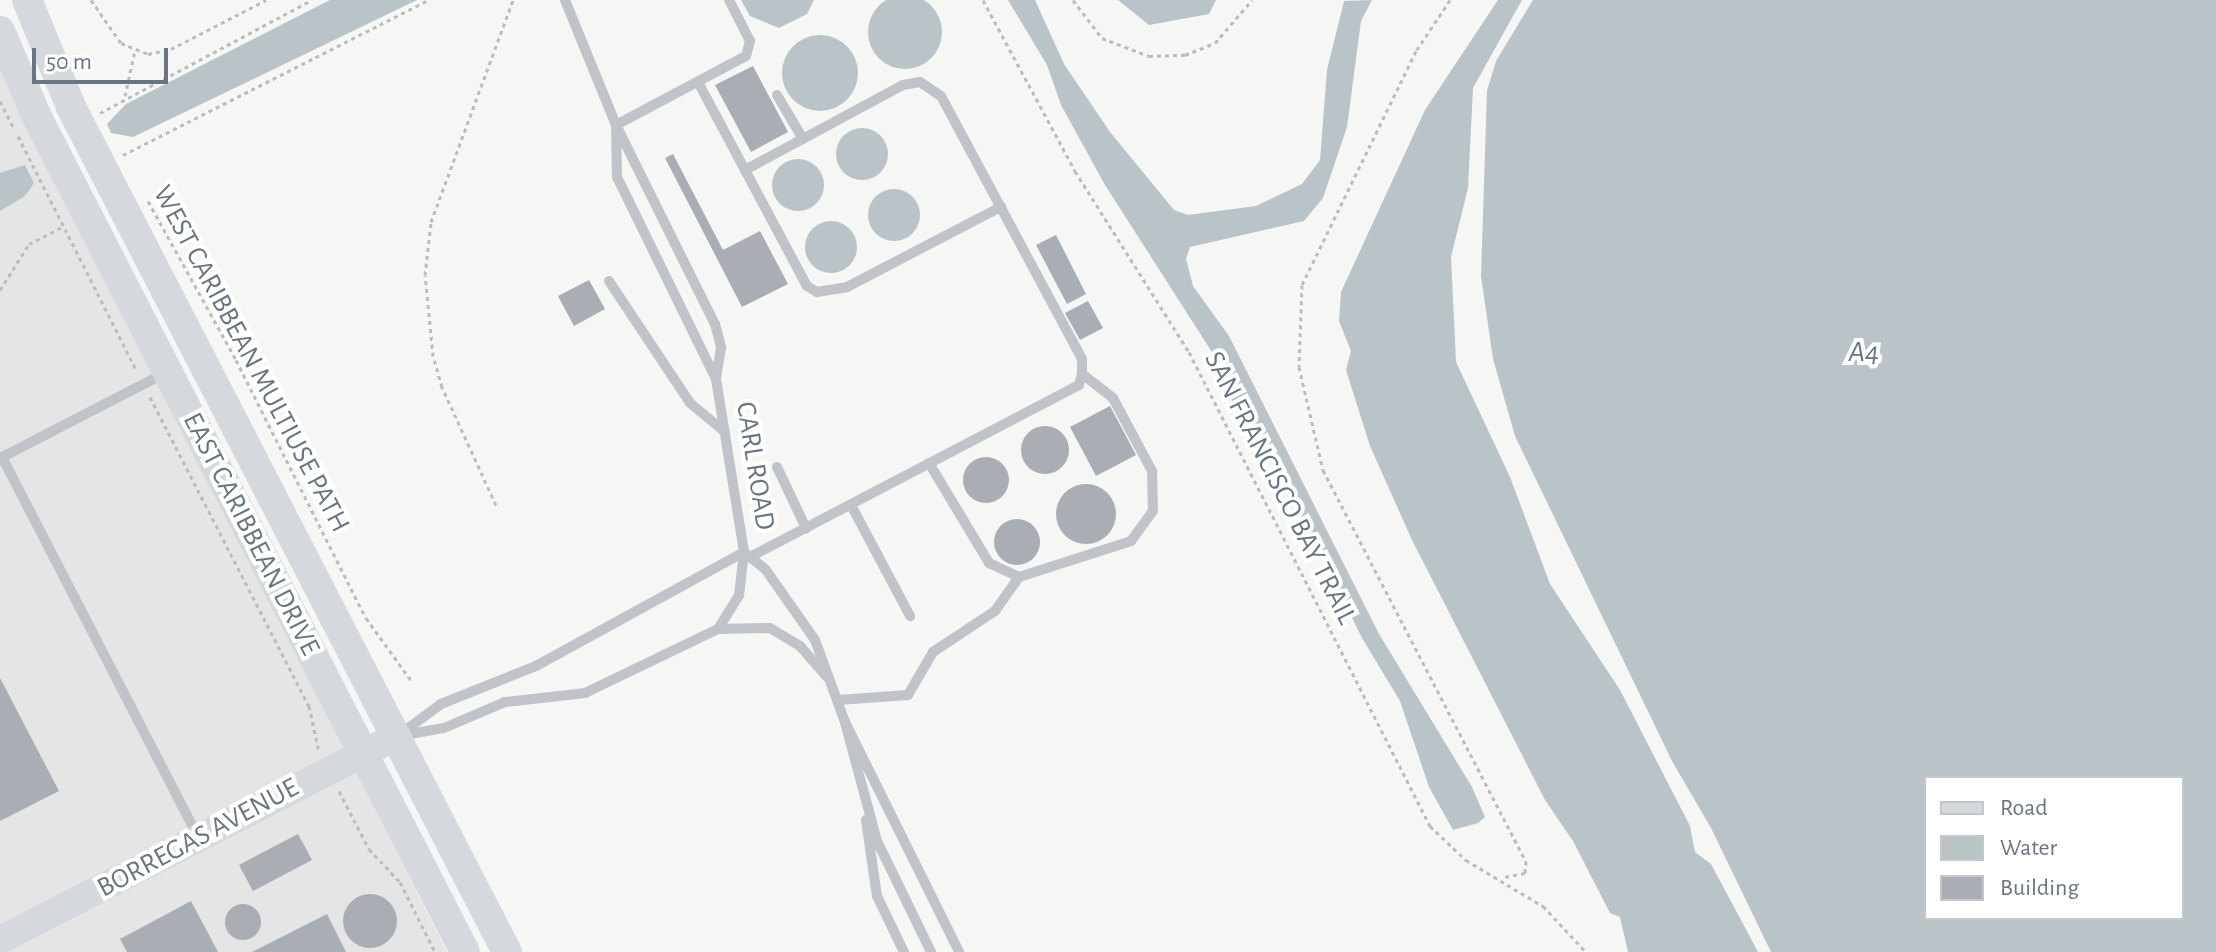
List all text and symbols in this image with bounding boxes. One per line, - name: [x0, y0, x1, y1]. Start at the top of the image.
- scale bar: [36, 32, 172, 82]
- text: 50 m: [46, 50, 92, 74]
- street label: WEST CARIBBEAN MULTIUSE PATH: [145, 180, 357, 538]
- water label: A4: [1849, 334, 1879, 370]
- street label: SAN FRANCISCO BAY TRAIL: [1197, 346, 1363, 630]
- street label: CARL ROAD: [728, 399, 782, 533]
- street label: EAST CARIBBEAN DRIVE: [175, 407, 327, 661]
- street label: BORREGAS AVENUE: [92, 771, 304, 905]
- legend: [1924, 776, 2184, 920]
- text: Road: [2000, 796, 2048, 820]
- text: Water: [2000, 836, 2057, 860]
- text: Building: [2000, 876, 2079, 900]

